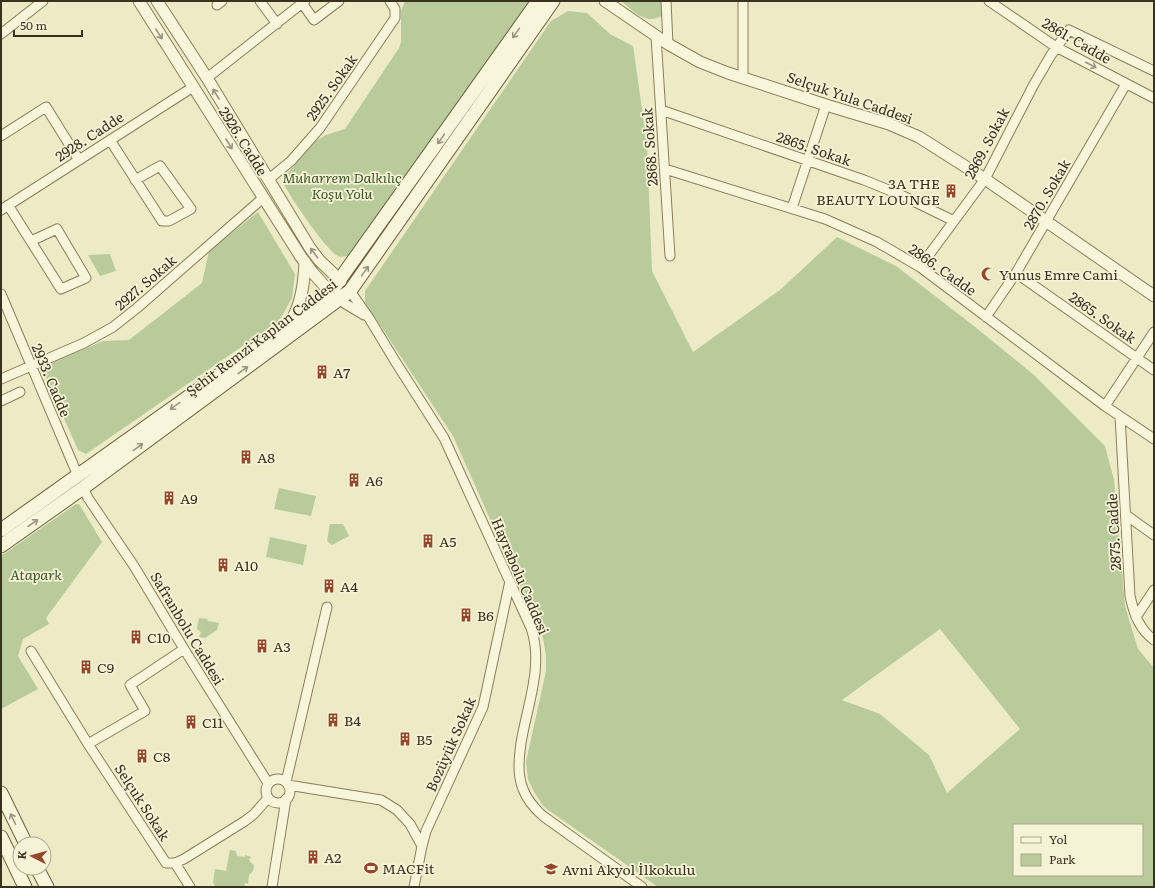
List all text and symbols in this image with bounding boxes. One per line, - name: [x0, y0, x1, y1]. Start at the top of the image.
- scale bar: [14, 12, 82, 38]
- street label: 2861. Cadde: [1039, 12, 1115, 68]
- text: 50 m: [20, 16, 47, 34]
- one-way arrow: [512, 27, 520, 38]
- one-way arrow: [156, 28, 164, 40]
- street label: 2925. Sokak: [301, 49, 361, 124]
- one-way arrow: [1084, 62, 1096, 70]
- street label: Selçuk Yula Caddesi: [784, 66, 916, 128]
- one-way arrow: [212, 88, 220, 100]
- street label: 2926. Cadde: [215, 103, 273, 179]
- street label: 2869. Sokak: [959, 103, 1013, 182]
- street label: 2928. Cadde: [51, 106, 127, 166]
- street label: 2868. Sokak: [636, 107, 662, 187]
- street label: 2865. Sokak: [774, 126, 855, 170]
- one-way arrow: [437, 133, 445, 144]
- one-way arrow: [225, 138, 233, 150]
- street label: 2870. Sokak: [1018, 155, 1074, 233]
- park label: Muharrem Dalkılıç Koşu Yolu: [282, 167, 402, 203]
- place label: 3A THE BEAUTY LOUNGE: [816, 173, 940, 209]
- building icon: 3A THE BEAUTY LOUNGE: [943, 183, 959, 199]
- street label: 2866. Cadde: [905, 238, 981, 300]
- one-way arrow: [309, 247, 318, 258]
- street label: 2927. Sokak: [110, 249, 180, 314]
- place label: Yunus Emre Cami: [999, 264, 1118, 284]
- one-way arrow: [361, 266, 369, 277]
- mosque icon: Yunus Emre Cami: [980, 266, 996, 282]
- street label: Şehit Remzi Kaplan Caddesi: [181, 273, 341, 400]
- street label: 2865. Sokak: [1065, 286, 1141, 348]
- street label: 2933. Cadde: [28, 340, 76, 420]
- place label: A7: [333, 362, 350, 382]
- building icon: A7: [314, 364, 330, 380]
- one-way arrow: [237, 366, 248, 375]
- one-way arrow: [169, 402, 180, 410]
- one-way arrow: [133, 443, 144, 452]
- place label: A8: [257, 447, 275, 467]
- building icon: A8: [238, 449, 254, 465]
- place label: A6: [365, 470, 383, 490]
- building icon: A6: [346, 472, 362, 488]
- place label: A9: [180, 488, 198, 508]
- building icon: A9: [161, 490, 177, 506]
- street label: 2875. Cadde: [1101, 493, 1125, 571]
- street label: Hayrabolu Caddesi: [487, 515, 555, 638]
- one-way arrow: [27, 519, 38, 527]
- place label: A5: [439, 531, 456, 551]
- building icon: A5: [420, 533, 436, 549]
- place label: A10: [234, 555, 258, 575]
- building icon: A10: [215, 557, 231, 573]
- park label: Atapark: [10, 564, 62, 584]
- street label: Safranbolu Caddesi: [146, 568, 230, 689]
- place label: A4: [340, 576, 358, 596]
- building icon: A4: [321, 578, 337, 594]
- place label: B6: [477, 605, 494, 625]
- building icon: B6: [458, 607, 474, 623]
- place label: C10: [147, 627, 171, 647]
- building icon: C10: [128, 629, 144, 645]
- place label: A3: [273, 636, 291, 656]
- building icon: A3: [254, 638, 270, 654]
- place label: C9: [97, 657, 114, 677]
- building icon: C9: [78, 659, 94, 675]
- street label: Bozüyük Sokak: [420, 693, 480, 795]
- place label: B4: [344, 710, 361, 730]
- place label: C11: [202, 712, 223, 732]
- building icon: B4: [325, 712, 341, 728]
- building icon: C11: [183, 714, 199, 730]
- place label: B5: [416, 729, 432, 749]
- building icon: B5: [397, 731, 413, 747]
- place label: C8: [153, 746, 171, 766]
- building icon: C8: [134, 748, 150, 764]
- street label: Selçuk Sokak: [111, 760, 176, 845]
- one-way arrow: [9, 813, 16, 825]
- legend: [1013, 824, 1143, 876]
- text: Yol: [1049, 830, 1067, 848]
- north arrow: [12, 836, 52, 876]
- place label: A2: [324, 847, 341, 867]
- text: K: [13, 849, 30, 860]
- building icon: A2: [305, 849, 321, 865]
- text: Park: [1049, 850, 1076, 868]
- place label: MACFit: [382, 858, 435, 878]
- place label: Avni Akyol İlkokulu: [562, 859, 696, 879]
- sports icon: MACFit: [363, 860, 379, 876]
- school or university icon: Avni Akyol İlkokulu: [543, 861, 559, 877]

